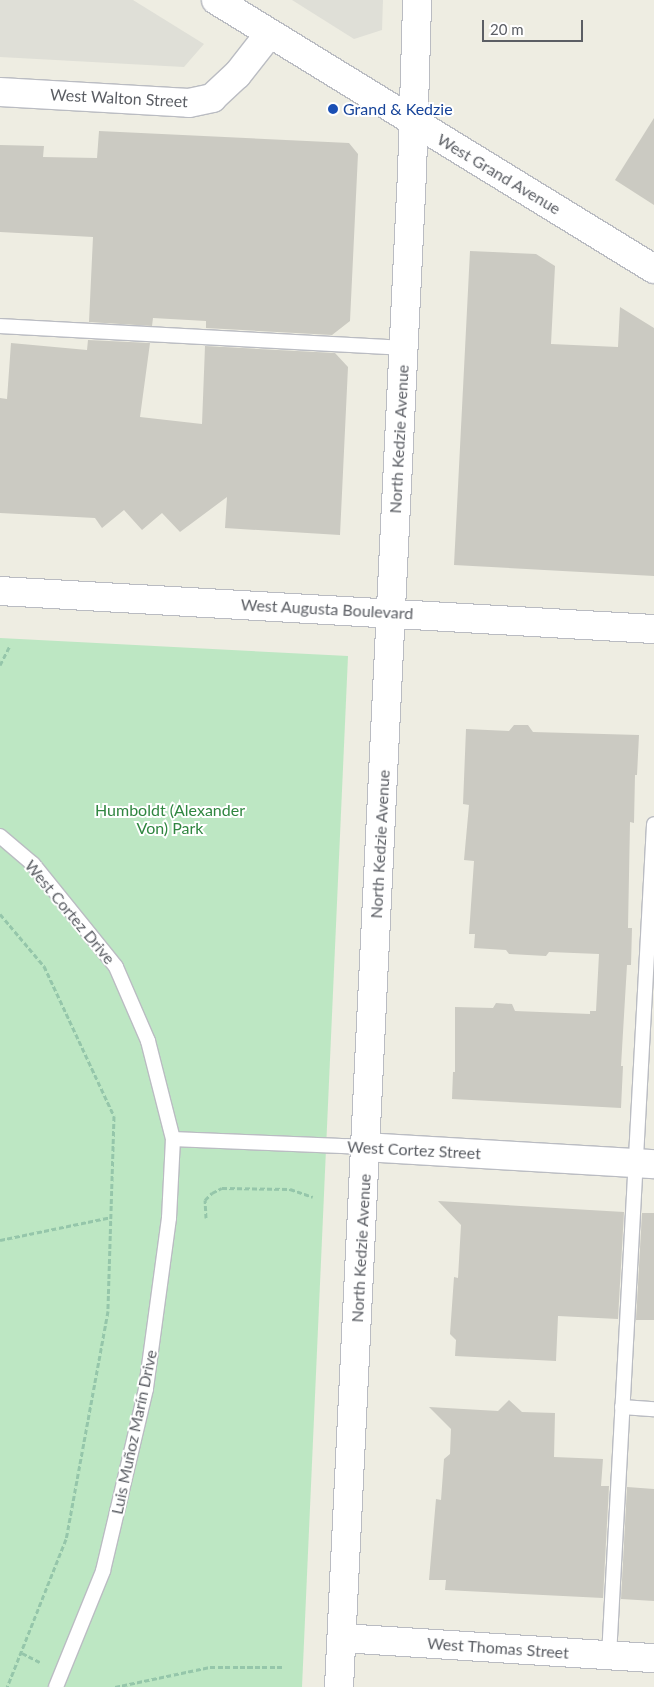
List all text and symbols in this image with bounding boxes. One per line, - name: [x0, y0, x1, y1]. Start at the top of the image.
- scale bar: [484, 10, 585, 42]
- text: 20 m: [490, 20, 524, 38]
- street label: West Walton Street: [50, 85, 188, 111]
- place label: Grand & Kedzie: [343, 99, 453, 119]
- marker: Grand & Kedzie: [327, 103, 339, 115]
- street label: West Grand Avenue: [434, 129, 564, 219]
- street label: North Kedzie Avenue: [385, 364, 413, 514]
- street label: West Augusta Boulevard: [240, 595, 414, 623]
- street label: North Kedzie Avenue: [366, 769, 394, 919]
- park label: Humboldt (Alexander Von) Park: [95, 800, 245, 838]
- street label: West Cortez Drive: [21, 856, 119, 968]
- street label: West Cortez Street: [347, 1137, 481, 1163]
- street label: North Kedzie Avenue: [347, 1173, 375, 1323]
- street label: Luis Muñoz Marín Drive: [107, 1348, 161, 1516]
- street label: West Thomas Street: [426, 1633, 570, 1663]

